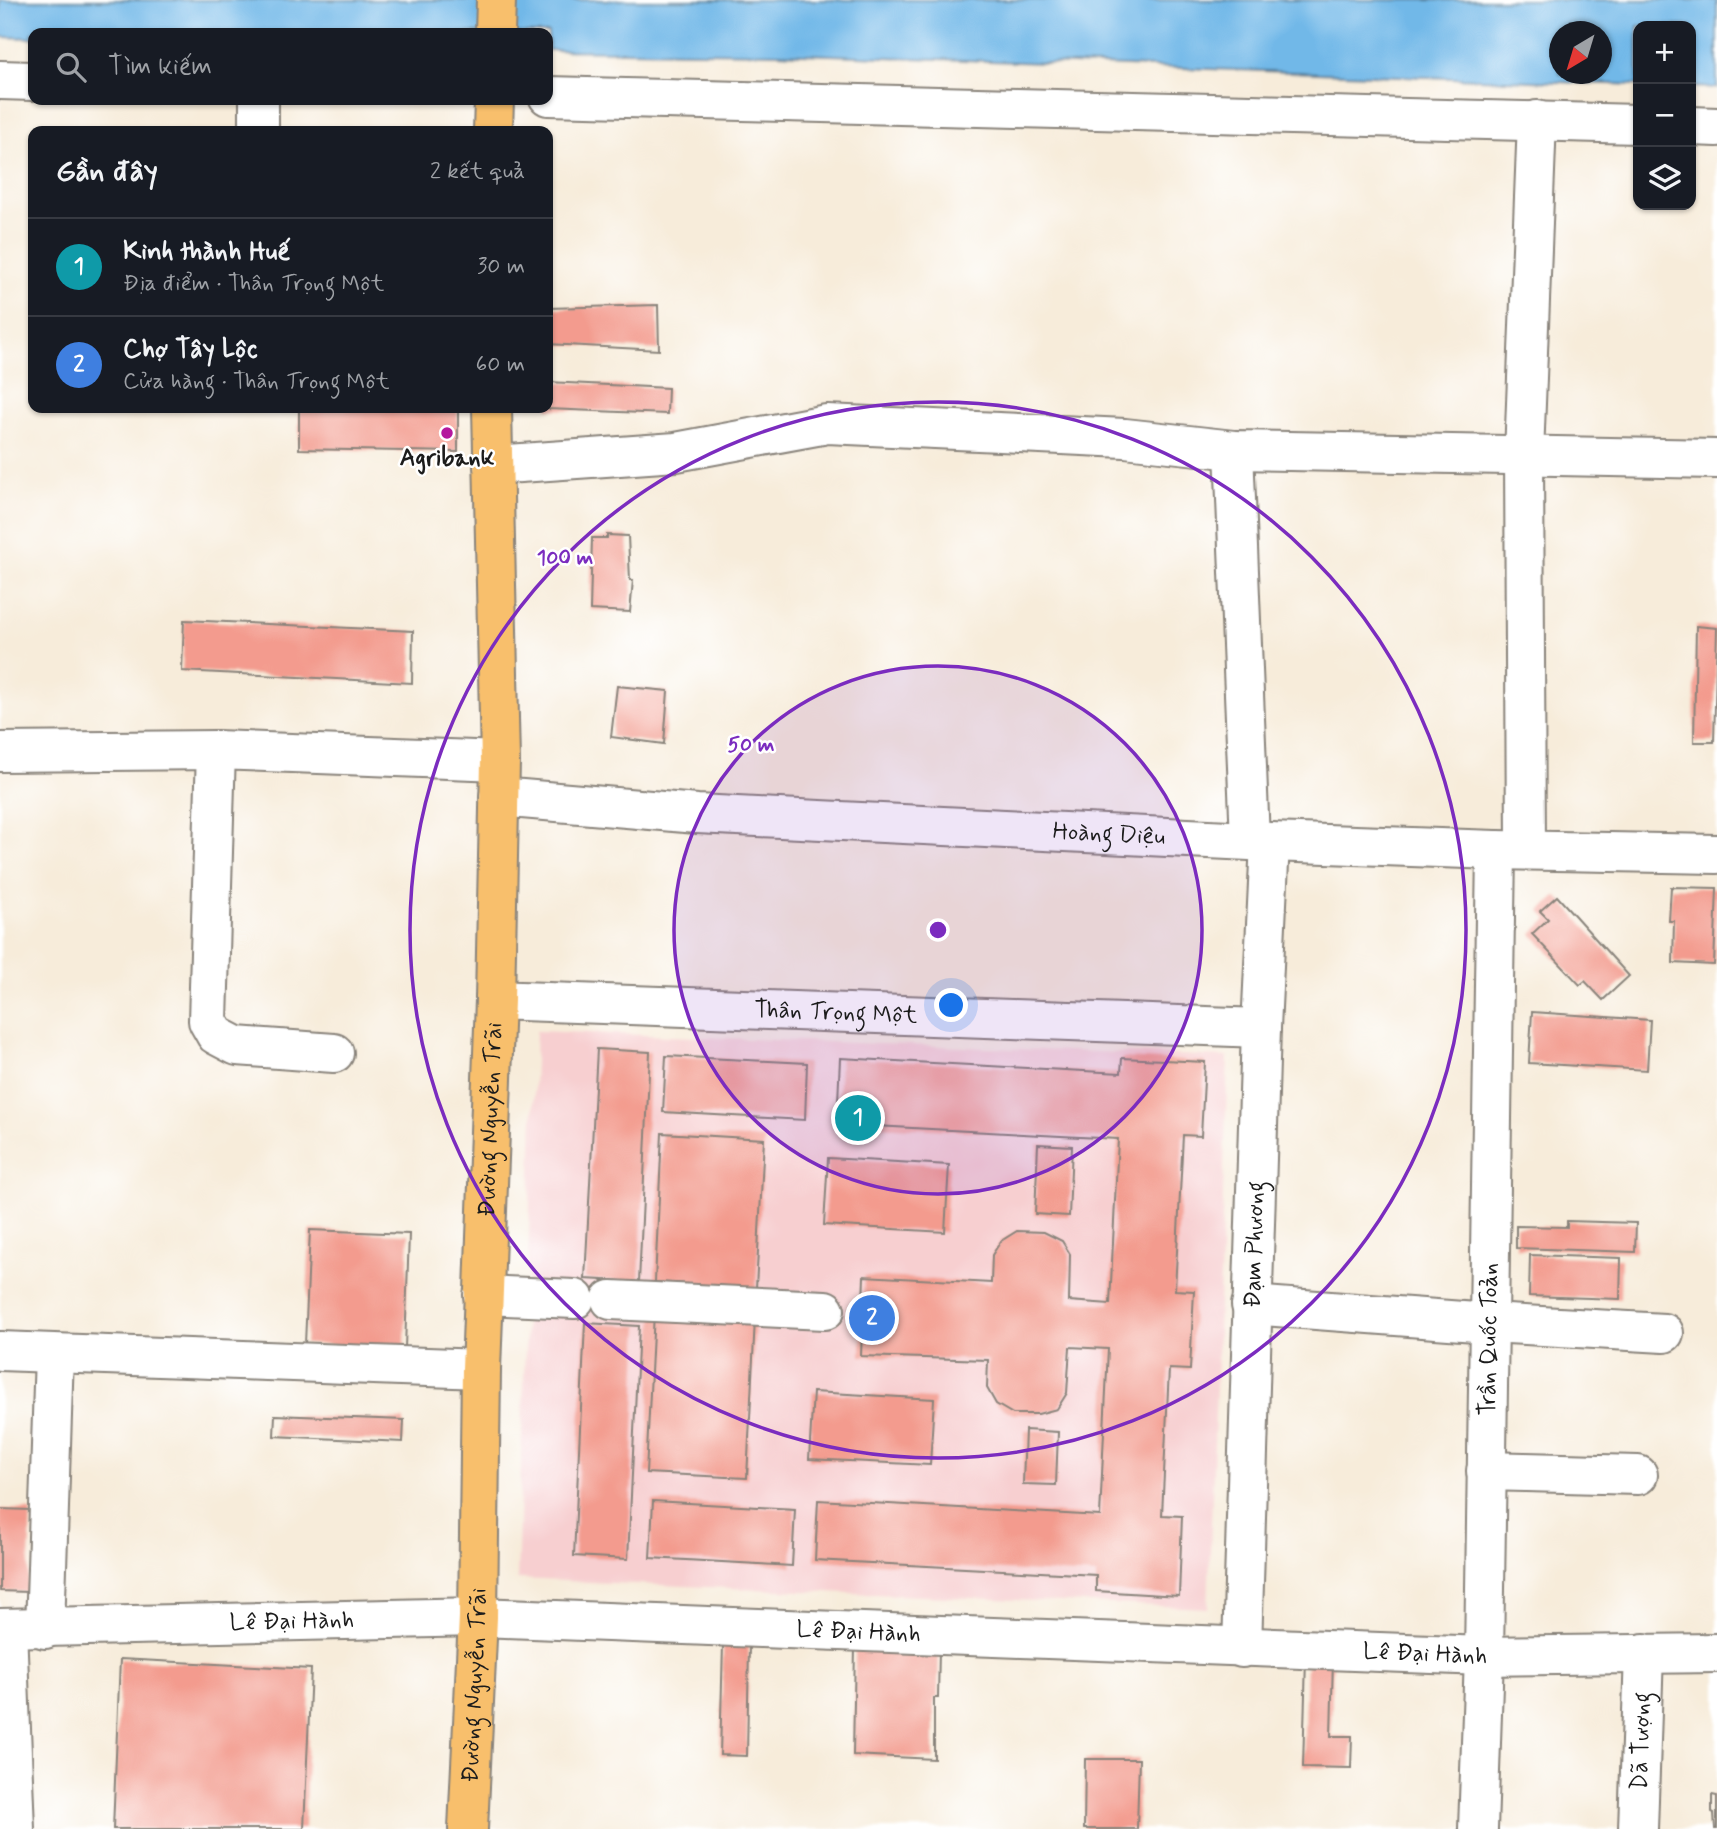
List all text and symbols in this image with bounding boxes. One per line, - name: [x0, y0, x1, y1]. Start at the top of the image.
- north arrow: [1549, 21, 1612, 84]
- map controls: [1633, 21, 1696, 210]
- button: +: [1633, 21, 1696, 84]
- search box: [28, 28, 553, 105]
- icon: search: [52, 48, 90, 86]
- text: Tìm kiếm: [108, 50, 212, 84]
- button: −: [1633, 84, 1696, 147]
- button: layers: [1633, 147, 1696, 210]
- text: Gần đây: [56, 152, 158, 191]
- text: 2 kết quả: [430, 157, 525, 187]
- text: Kinh thành Huế: [123, 235, 290, 269]
- text: 1: [74, 252, 84, 282]
- text: 30 m: [477, 252, 525, 282]
- text: Địa điểm · Thân Trọng Một: [123, 269, 384, 299]
- text: Chợ Tây Lộc: [123, 333, 258, 367]
- text: 2: [73, 350, 85, 380]
- text: 60 m: [476, 350, 525, 380]
- text: Cửa hàng · Thân Trọng Một: [123, 367, 389, 397]
- marker: Agribank: [439, 425, 455, 441]
- place label: Agribank: [400, 443, 495, 475]
- text: 100 m: [537, 544, 593, 572]
- text: 50 m: [728, 731, 775, 759]
- street label: Hoàng Diệu: [1052, 816, 1166, 853]
- centre of rings: [926, 918, 950, 942]
- your location: [934, 988, 968, 1022]
- street label: Thân Trọng Một: [754, 994, 918, 1032]
- street label: Đường Nguyễn Trãi: [471, 1022, 510, 1217]
- pin: 1: [835, 1092, 881, 1144]
- street label: Đạm Phương: [1237, 1180, 1275, 1308]
- street label: Trần Quốc Toản: [1472, 1262, 1505, 1416]
- pin: 2: [849, 1292, 895, 1344]
- street label: Đường Nguyễn Trãi: [455, 1588, 494, 1783]
- street label: Lê Đại Hành: [229, 1604, 354, 1638]
- street label: Lê Đại Hành: [796, 1614, 921, 1650]
- street label: Lê Đại Hành: [1362, 1636, 1488, 1672]
- street label: Dã Tượng: [1624, 1691, 1661, 1791]

